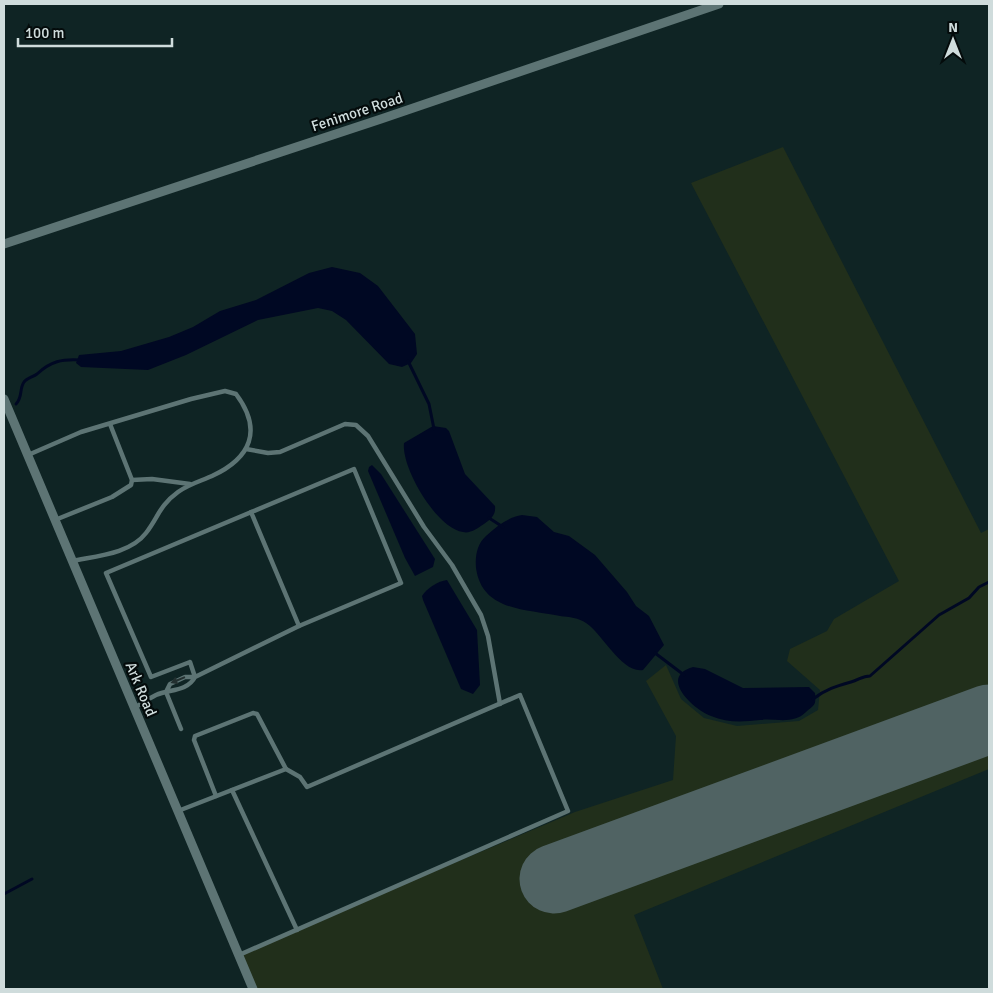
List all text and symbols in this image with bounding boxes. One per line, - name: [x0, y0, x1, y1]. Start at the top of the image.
- scale bar: [18, 15, 171, 47]
- north arrow: [928, 15, 978, 65]
- text: N: [948, 19, 958, 36]
- text: 100 m: [25, 24, 65, 42]
- street label: Fenimore Road: [309, 89, 405, 135]
- street label: Ark Road: [121, 659, 161, 719]
- one-way arrow: [171, 677, 185, 685]

